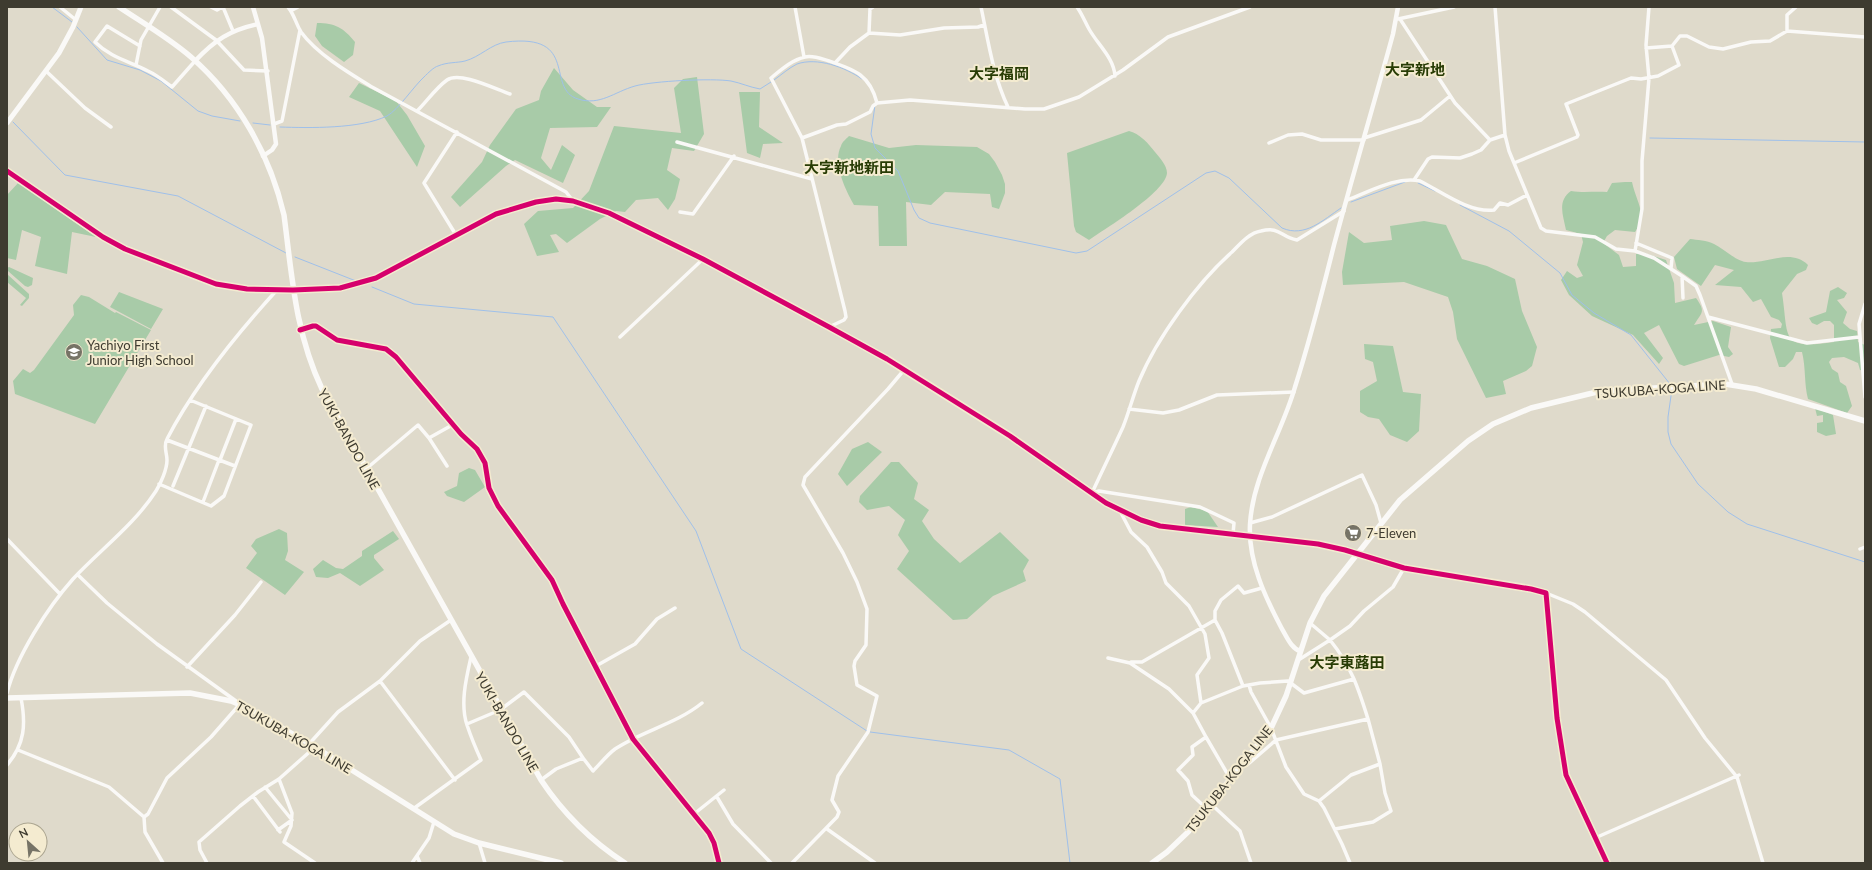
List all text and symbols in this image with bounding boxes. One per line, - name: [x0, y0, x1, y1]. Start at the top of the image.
- district label: 大字新地: [1385, 60, 1445, 78]
- district label: 大字福岡: [969, 64, 1029, 82]
- district label: 大字新地新田: [804, 158, 894, 176]
- place label: Yachiyo First Junior High School: [87, 337, 194, 368]
- school or university icon: Yachiyo First Junior High School: [64, 342, 84, 362]
- street label: TSUKUBA-KOGA LINE: [1594, 376, 1726, 402]
- street label: YUKI-BANDO LINE: [315, 386, 383, 492]
- supermarket icon: 7-Eleven: [1343, 523, 1363, 543]
- place label: 7-Eleven: [1366, 525, 1416, 541]
- district label: 大字東蕗田: [1309, 653, 1385, 671]
- street label: YUKI-BANDO LINE: [472, 669, 542, 775]
- street label: TSUKUBA-KOGA LINE: [233, 697, 355, 777]
- street label: TSUKUBA-KOGA LINE: [1182, 722, 1276, 836]
- north arrow: [8, 822, 48, 862]
- text: N: [17, 825, 30, 840]

